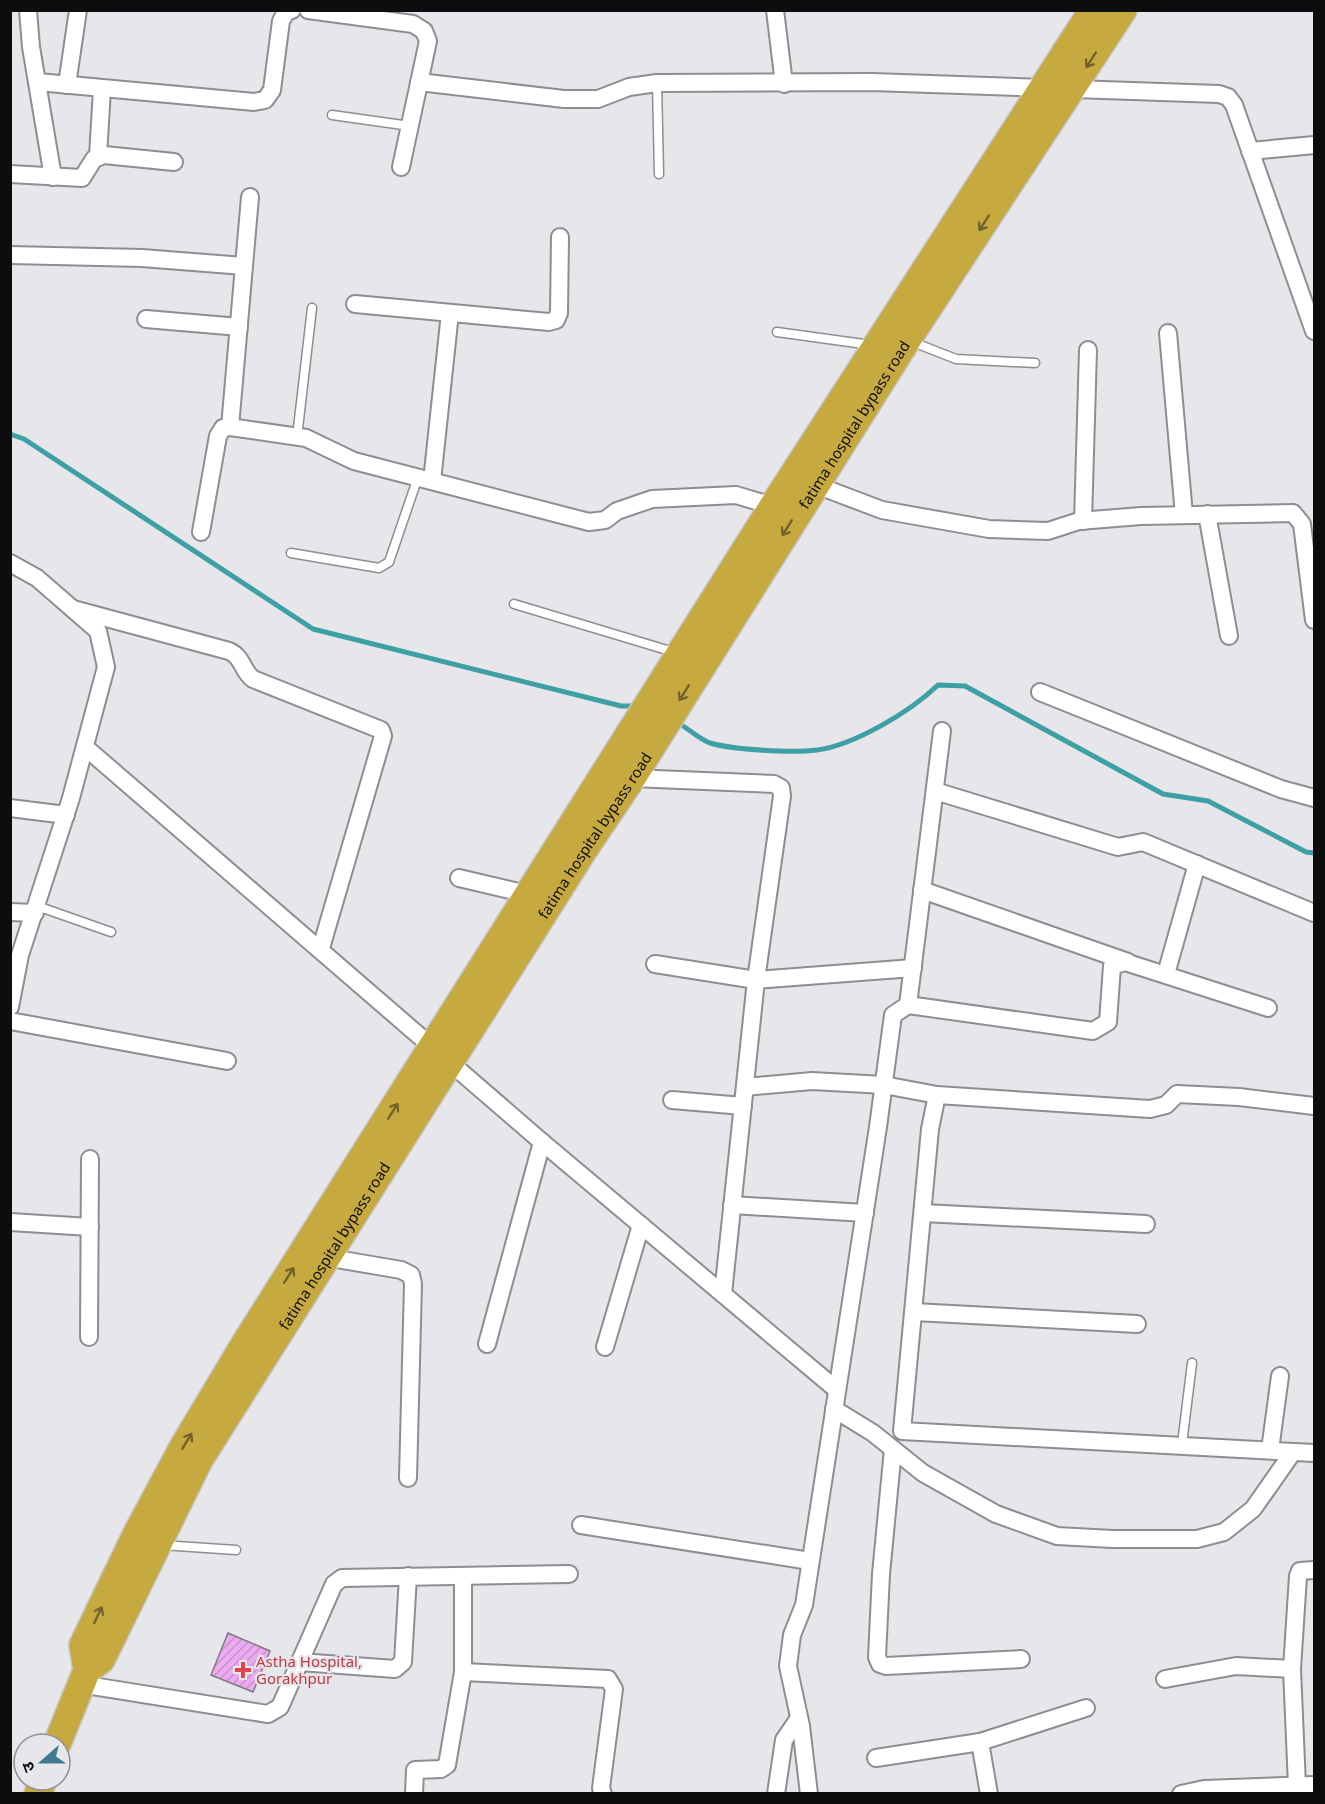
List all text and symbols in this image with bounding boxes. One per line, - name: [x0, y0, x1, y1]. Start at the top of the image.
- one-way arrow: [1085, 51, 1097, 68]
- one-way arrow: [978, 214, 990, 231]
- street label: fatima hospital bypass road: [794, 337, 914, 512]
- one-way arrow: [781, 519, 793, 536]
- one-way arrow: [678, 684, 690, 701]
- street label: fatima hospital bypass road: [533, 748, 656, 922]
- one-way arrow: [387, 1102, 400, 1119]
- street label: fatima hospital bypass road: [274, 1158, 394, 1333]
- one-way arrow: [283, 1267, 295, 1284]
- one-way arrow: [181, 1433, 193, 1450]
- one-way arrow: [93, 1606, 104, 1624]
- place label: Astha Hospital, Gorakhpur: [256, 1651, 362, 1688]
- marker: Astha Hospital, Gorakhpur: [234, 1661, 252, 1679]
- north arrow: [12, 1732, 72, 1792]
- text: उ: [16, 1758, 40, 1776]

